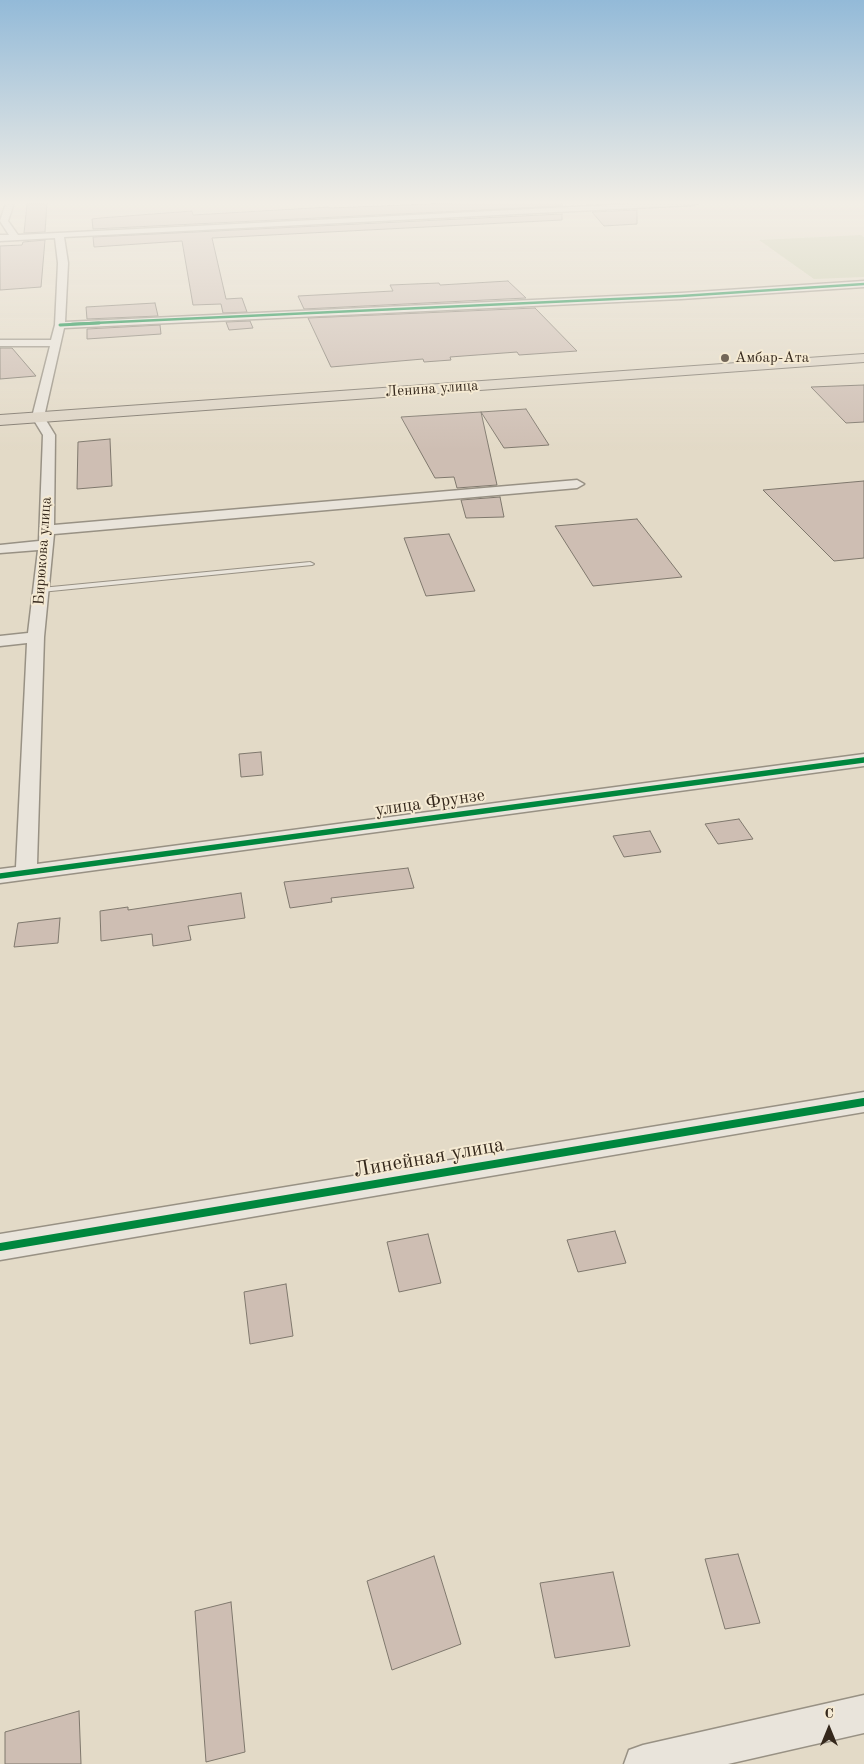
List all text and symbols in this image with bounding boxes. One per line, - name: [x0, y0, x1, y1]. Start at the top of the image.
- place label: Амбар-Ата: [735, 349, 809, 367]
- marker: Амбар-Ата: [719, 352, 731, 364]
- street label: Ленина улица: [385, 377, 479, 401]
- street label: Бирюкова улица: [30, 496, 56, 606]
- street label: улица Фрунзе: [374, 785, 486, 821]
- street label: Линейная улица: [352, 1132, 506, 1184]
- north arrow: [804, 1704, 854, 1754]
- text: С: [824, 1707, 834, 1721]

